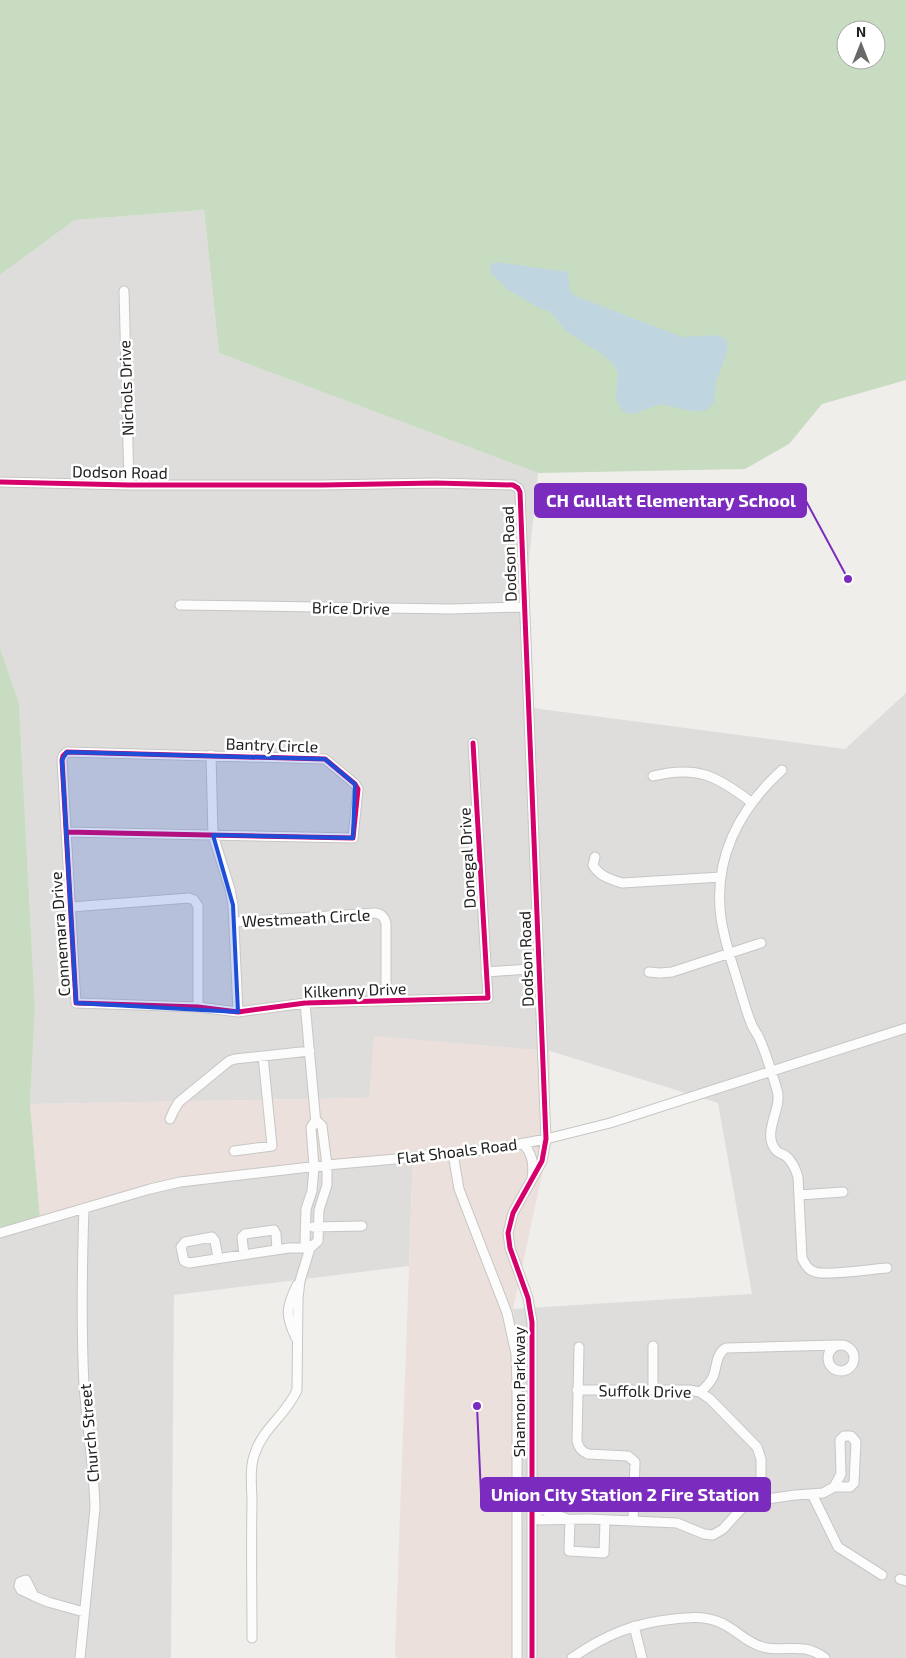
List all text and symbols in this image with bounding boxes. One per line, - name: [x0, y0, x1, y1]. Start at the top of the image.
- north arrow: [836, 20, 886, 70]
- text: N: [856, 23, 866, 40]
- street label: Nichols Drive: [114, 340, 137, 436]
- street label: Dodson Road: [72, 461, 168, 482]
- callout: CH Gullatt Elementary School: [535, 484, 806, 517]
- text: CH Gullatt Elementary School: [546, 489, 796, 511]
- street label: Dodson Road: [497, 506, 520, 602]
- street label: Brice Drive: [312, 597, 390, 618]
- street label: Bantry Circle: [225, 733, 319, 756]
- street label: Donegal Drive: [454, 807, 479, 909]
- street label: Connemara Drive: [46, 871, 73, 997]
- street label: Westmeath Circle: [241, 905, 371, 930]
- street label: Dodson Road: [514, 911, 537, 1007]
- street label: Kilkenny Drive: [303, 978, 407, 1001]
- street label: Flat Shoals Road: [396, 1134, 518, 1167]
- street label: Shannon Parkway: [509, 1326, 528, 1457]
- street label: Suffolk Drive: [598, 1380, 692, 1401]
- street label: Church Street: [75, 1383, 102, 1483]
- callout: Union City Station 2 Fire Station: [481, 1478, 770, 1511]
- text: Union City Station 2 Fire Station: [491, 1483, 759, 1505]

